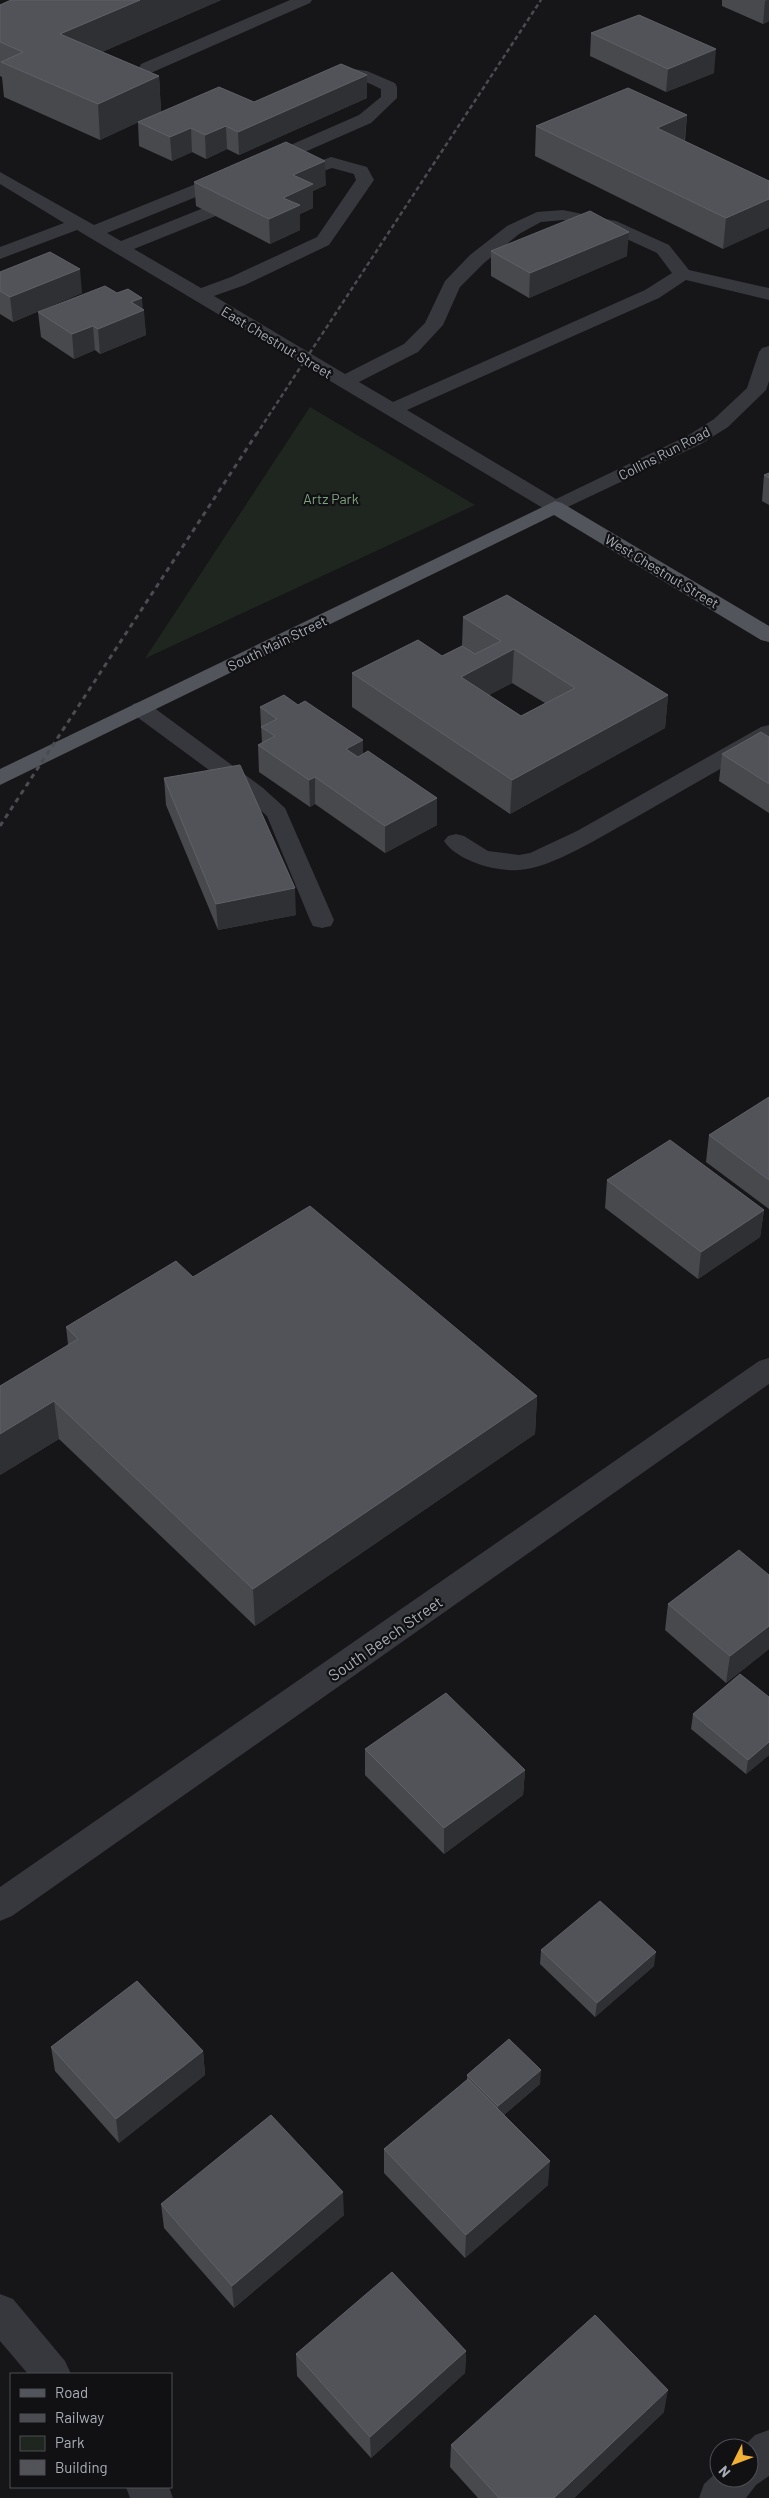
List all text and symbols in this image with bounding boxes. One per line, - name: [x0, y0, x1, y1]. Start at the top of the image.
- street label: East Chestnut Street: [218, 302, 336, 382]
- street label: Collins Run Road: [615, 423, 713, 483]
- park label: Artz Park: [303, 490, 359, 507]
- street label: West Chestnut Street: [602, 530, 722, 612]
- street label: South Main Street: [225, 612, 329, 674]
- street label: South Beech Street: [324, 1591, 446, 1685]
- legend: [10, 2373, 172, 2488]
- text: Road: [55, 2383, 88, 2401]
- text: Railway: [55, 2408, 104, 2426]
- text: Park: [55, 2433, 85, 2451]
- north arrow: [709, 2438, 759, 2488]
- text: Building: [55, 2458, 108, 2476]
- text: N: [715, 2463, 733, 2481]

